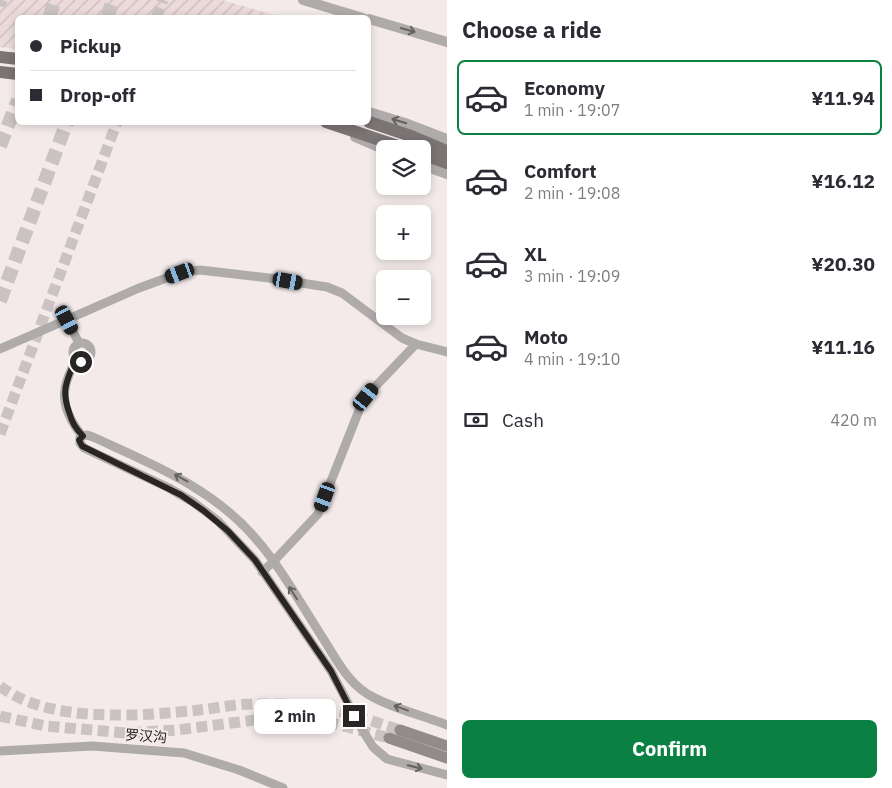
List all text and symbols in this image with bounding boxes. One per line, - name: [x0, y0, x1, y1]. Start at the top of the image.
- text: Choose a ride: [462, 15, 602, 44]
- one-way arrow: [399, 26, 415, 36]
- text: Pickup: [60, 34, 121, 58]
- icon: car: [464, 75, 509, 120]
- text: Economy: [524, 76, 605, 100]
- text: Drop-off: [60, 83, 136, 107]
- text: ¥11.94: [811, 86, 875, 110]
- text: 1 min · 19:07: [524, 100, 620, 120]
- one-way arrow: [391, 116, 407, 126]
- map controls: [376, 140, 431, 325]
- button: layers: [376, 140, 431, 195]
- icon: car: [464, 158, 509, 203]
- text: Comfort: [524, 159, 597, 183]
- text: ¥16.12: [811, 169, 875, 193]
- text: 2 min · 19:08: [524, 183, 620, 203]
- button: +: [376, 205, 431, 260]
- icon: car: [464, 241, 509, 286]
- text: XL: [524, 242, 547, 266]
- text: ¥20.30: [811, 252, 875, 276]
- car: [163, 261, 196, 285]
- text: 3 min · 19:09: [524, 266, 620, 286]
- button: −: [376, 270, 431, 325]
- car: [271, 271, 304, 291]
- car: [53, 303, 80, 337]
- icon: car: [464, 324, 509, 369]
- text: Moto: [524, 325, 568, 349]
- text: ¥11.16: [811, 335, 875, 359]
- text: 4 min · 19:10: [524, 349, 620, 369]
- route start: [70, 351, 92, 373]
- car: [350, 381, 381, 413]
- icon: cash: [462, 406, 490, 434]
- text: Cash: [502, 408, 544, 432]
- text: 420 m: [830, 410, 877, 430]
- one-way arrow: [175, 473, 189, 483]
- car: [312, 480, 337, 514]
- one-way arrow: [288, 587, 298, 601]
- callout: 2 min: [254, 698, 336, 734]
- one-way arrow: [394, 703, 409, 712]
- route end: [343, 705, 365, 727]
- text: 2 min: [274, 706, 316, 726]
- button: Confirm: [462, 720, 877, 778]
- street label: 罗汉沟: [124, 726, 168, 746]
- one-way arrow: [407, 763, 423, 772]

